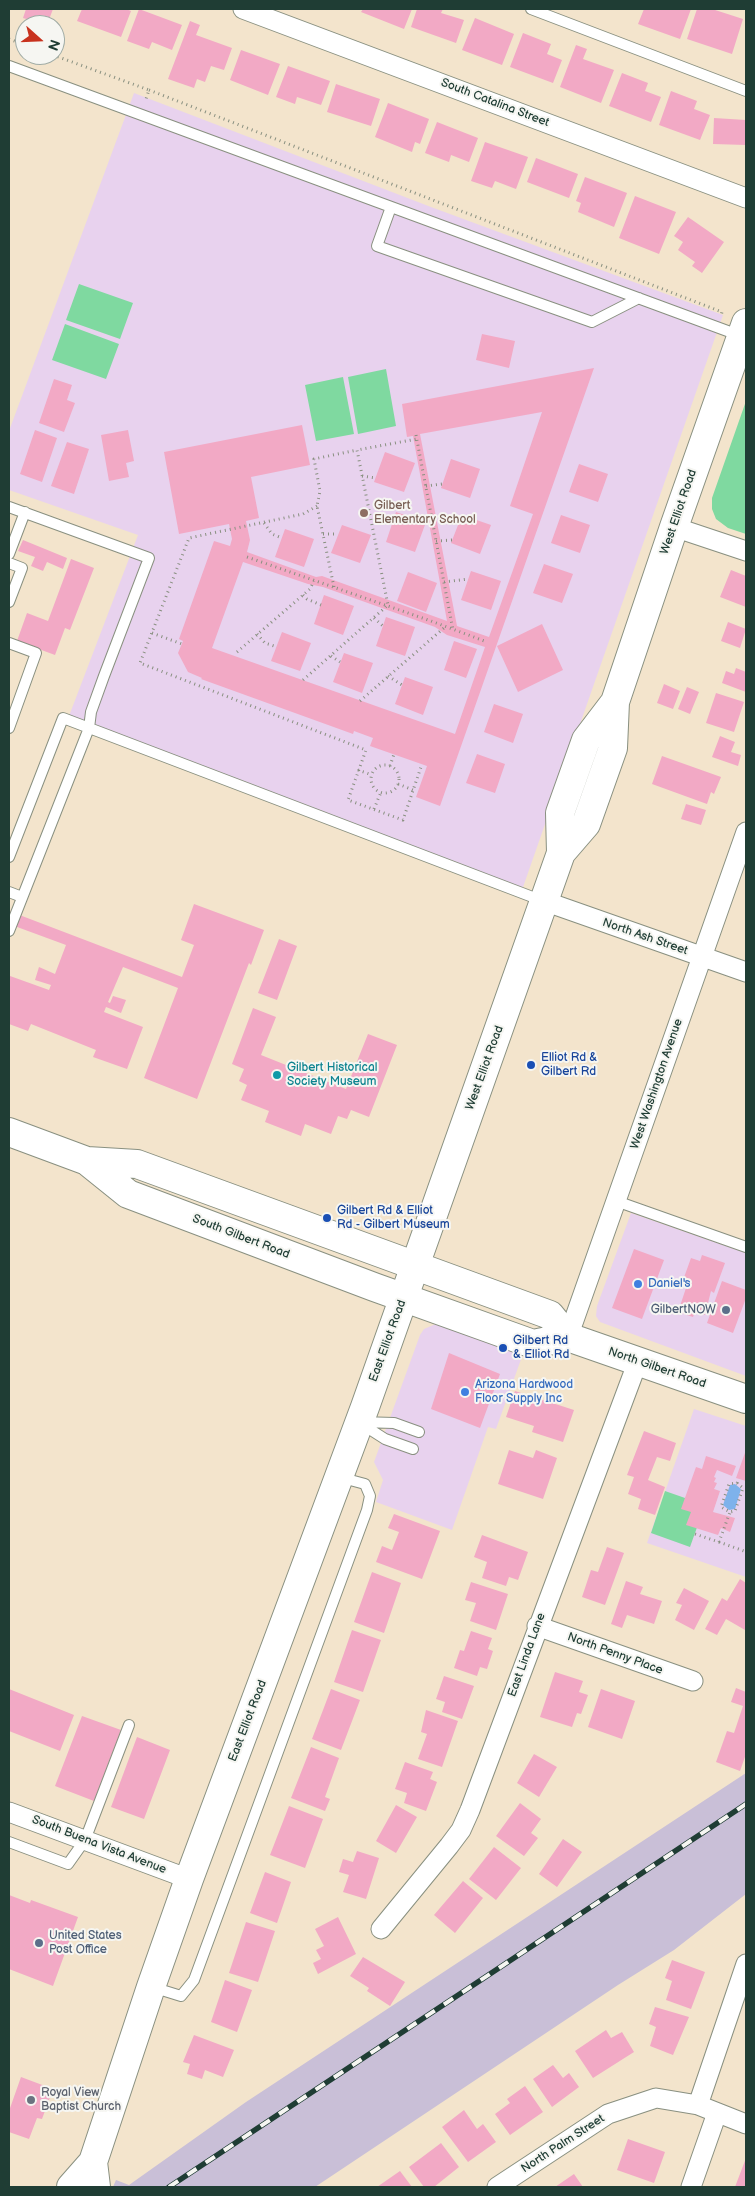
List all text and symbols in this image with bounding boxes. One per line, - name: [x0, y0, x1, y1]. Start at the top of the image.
- north arrow: [15, 15, 65, 65]
- text: N: [44, 37, 63, 53]
- street label: South Catalina Street: [439, 76, 551, 130]
- street label: West Elliot Road: [658, 468, 700, 556]
- place label: Gilbert Elementary School: [374, 499, 476, 527]
- marker: Gilbert Elementary School: [358, 507, 370, 519]
- street label: North Ash Street: [600, 916, 690, 958]
- street label: West Washington Avenue: [628, 1017, 686, 1151]
- street label: West Elliot Road: [463, 1024, 507, 1112]
- place label: Elliot Rd & Gilbert Rd: [541, 1051, 597, 1079]
- marker: Elliot Rd & Gilbert Rd: [525, 1059, 537, 1071]
- place label: Gilbert Historical Society Museum: [287, 1061, 377, 1089]
- marker: Gilbert Historical Society Museum: [271, 1069, 283, 1081]
- place label: Gilbert Rd & Elliot Rd - Gilbert Museum: [337, 1204, 450, 1232]
- street label: South Gilbert Road: [190, 1212, 292, 1262]
- marker: Gilbert Rd & Elliot Rd - Gilbert Museum: [321, 1212, 333, 1224]
- place label: Daniel's: [648, 1277, 691, 1291]
- marker: Daniel's: [632, 1278, 644, 1290]
- street label: East Elliot Road: [366, 1298, 410, 1384]
- place label: GilbertNOW: [651, 1303, 716, 1317]
- marker: GilbertNOW: [720, 1304, 732, 1316]
- place label: Gilbert Rd & Elliot Rd: [513, 1334, 569, 1362]
- marker: Gilbert Rd & Elliot Rd: [497, 1342, 509, 1354]
- street label: North Gilbert Road: [606, 1344, 708, 1392]
- place label: Arizona Hardwood Floor Supply Inc: [475, 1378, 573, 1406]
- marker: Arizona Hardwood Floor Supply Inc: [459, 1386, 471, 1398]
- street label: East Linda Lane: [505, 1611, 549, 1699]
- street label: North Penny Place: [565, 1630, 665, 1678]
- street label: East Elliot Road: [226, 1678, 270, 1764]
- street label: South Buena Vista Avenue: [30, 1813, 168, 1877]
- place label: United States Post Office: [49, 1929, 122, 1957]
- marker: United States Post Office: [33, 1937, 45, 1949]
- place label: Royal View Baptist Church: [41, 2086, 121, 2114]
- marker: Royal View Baptist Church: [25, 2094, 37, 2106]
- street label: North Palm Street: [519, 2112, 607, 2176]

